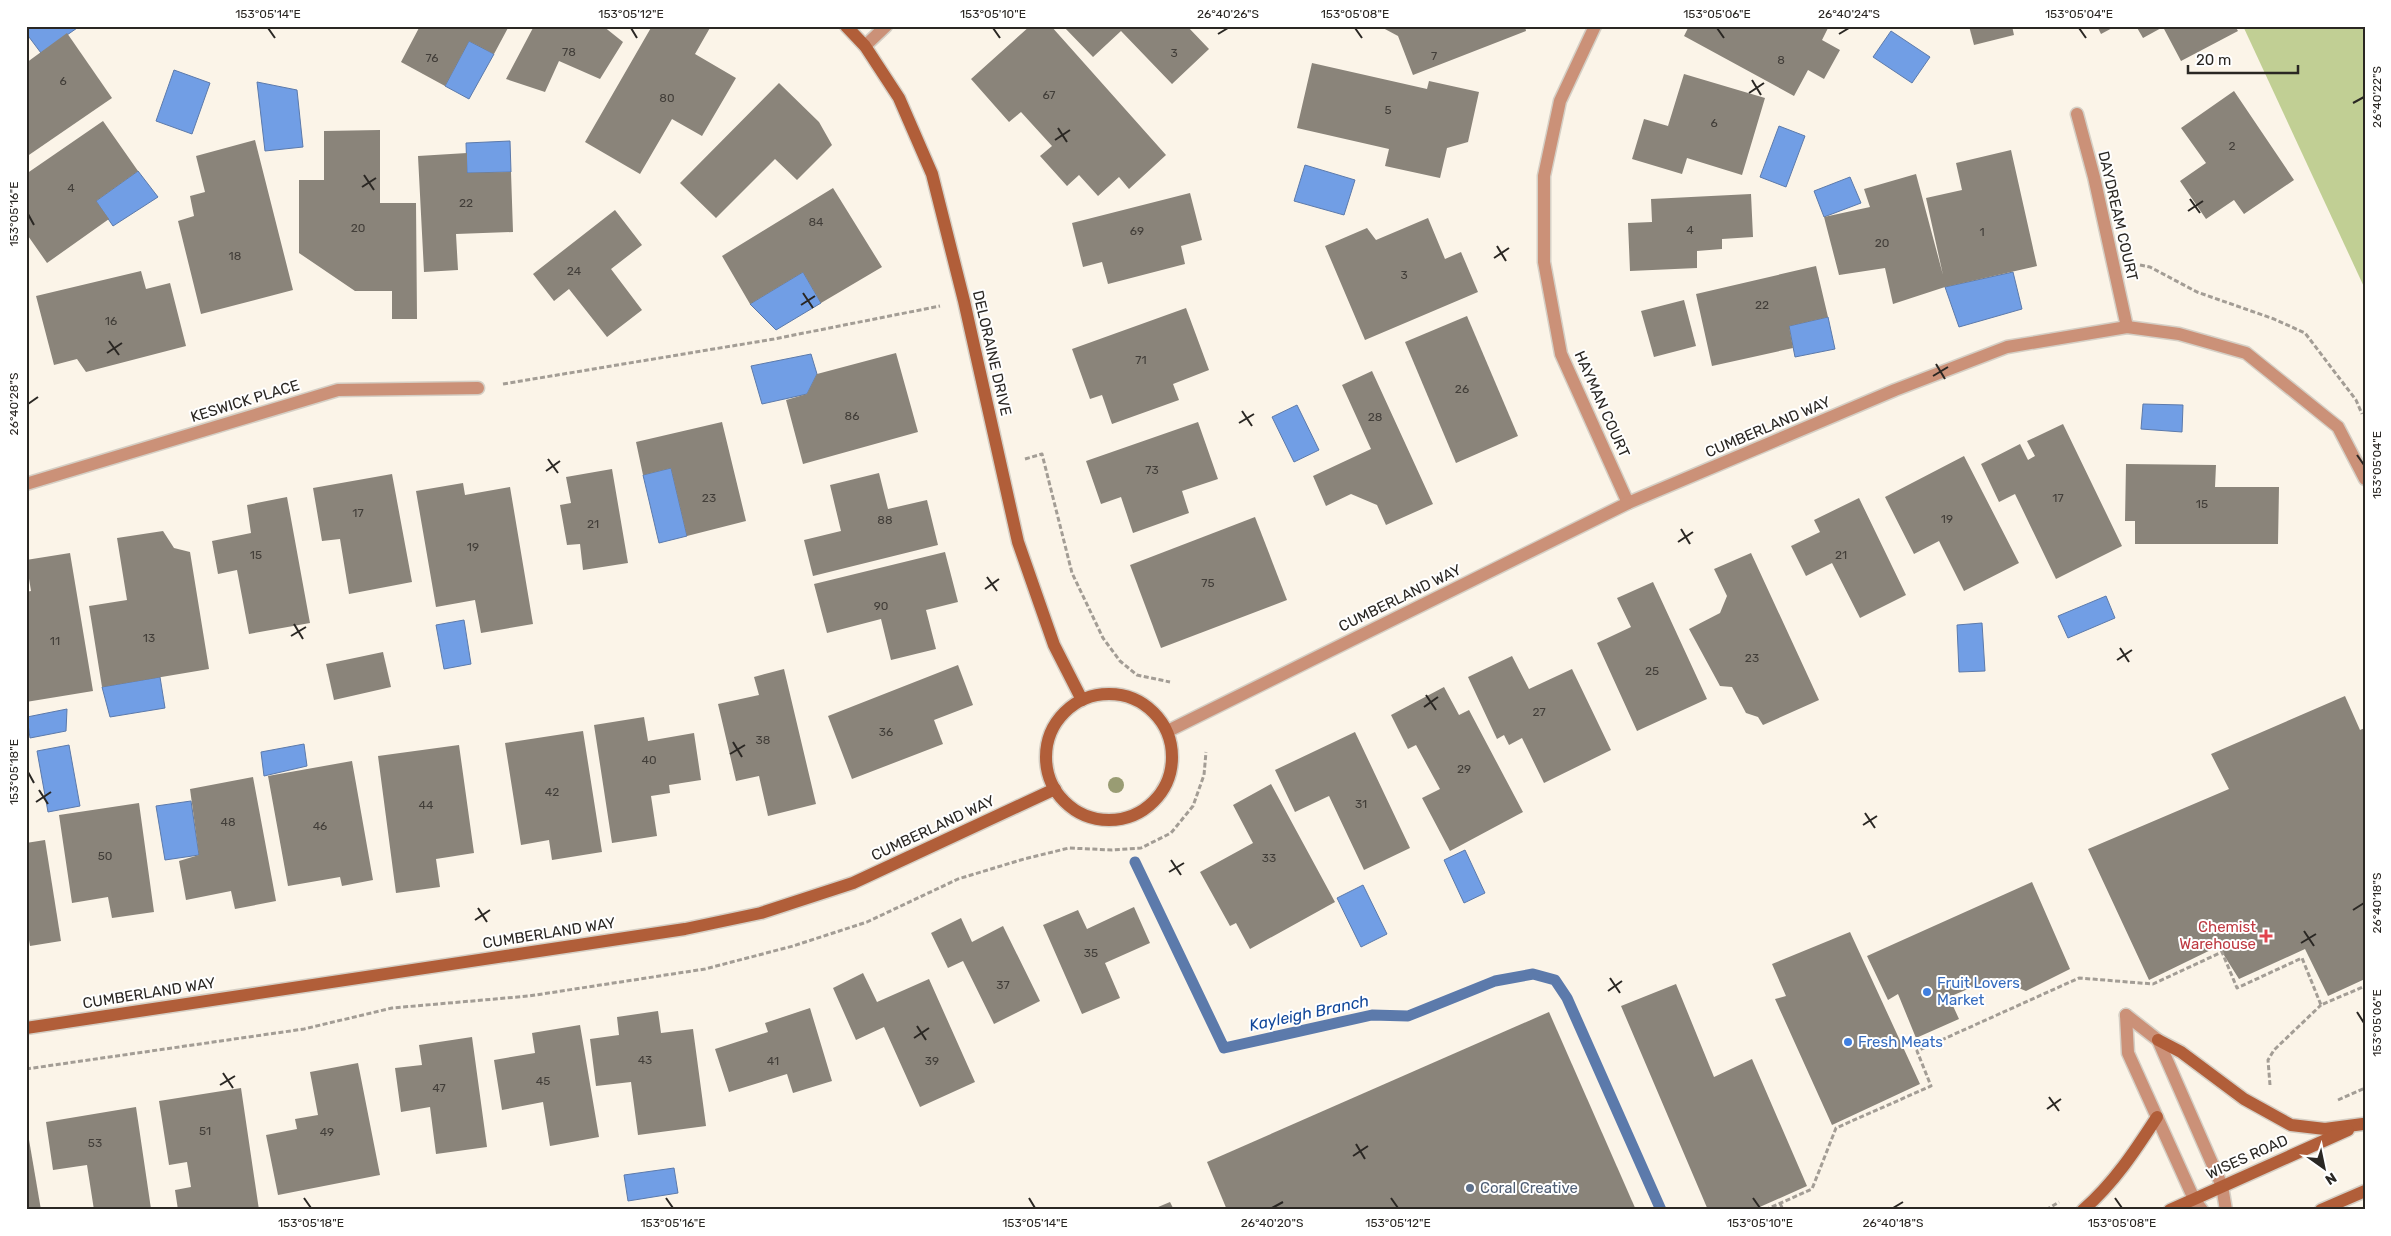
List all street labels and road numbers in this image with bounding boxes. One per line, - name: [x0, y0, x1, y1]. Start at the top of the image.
- street label: DAYDREAM COURT: [2094, 149, 2142, 283]
- street label: DELORAINE DRIVE: [969, 289, 1015, 417]
- street label: HAYMAN COURT: [1570, 348, 1634, 460]
- street label: KESWICK PLACE: [188, 376, 302, 426]
- street label: CUMBERLAND WAY: [1703, 392, 1834, 462]
- street label: CUMBERLAND WAY: [1336, 560, 1465, 636]
- street label: CUMBERLAND WAY: [868, 791, 998, 865]
- street label: CUMBERLAND WAY: [481, 914, 617, 952]
- street label: CUMBERLAND WAY: [81, 974, 217, 1012]
- street label: WISES ROAD: [2203, 1131, 2291, 1183]

